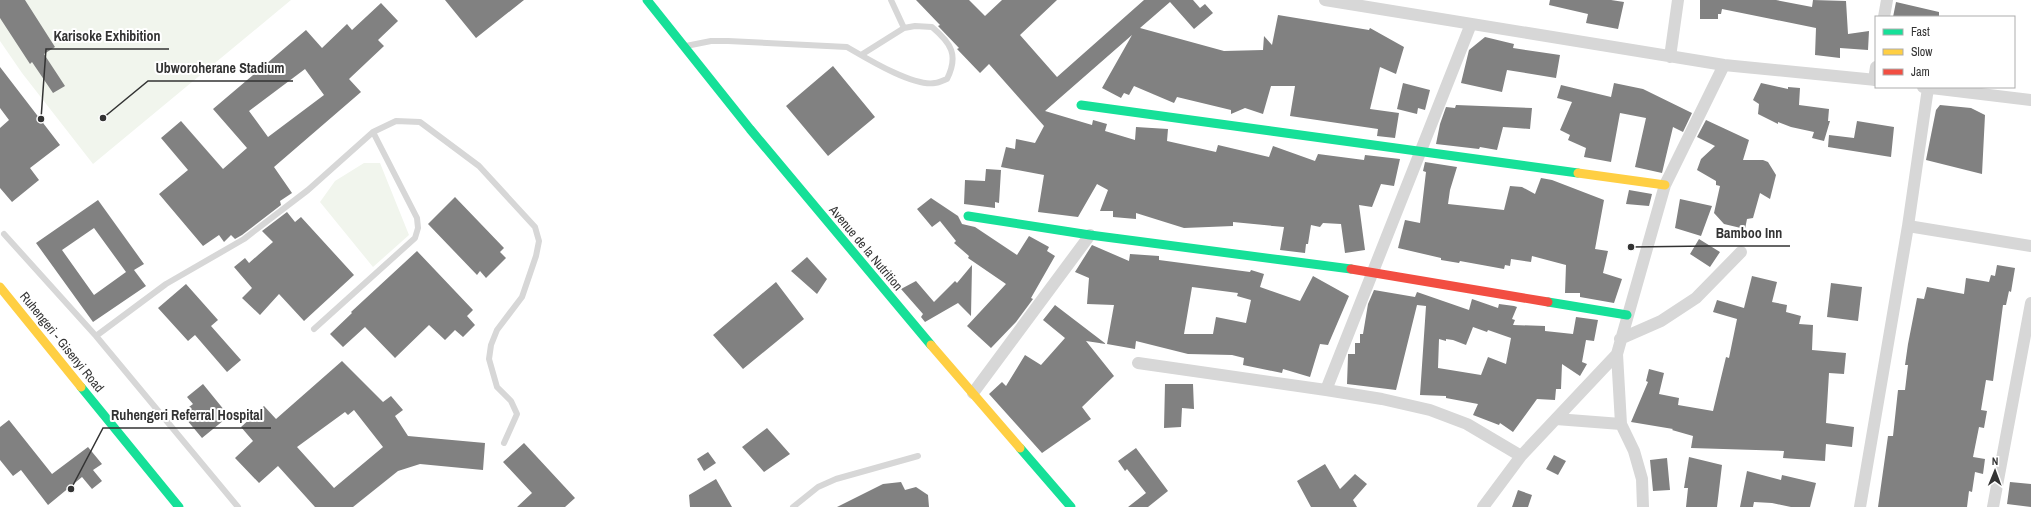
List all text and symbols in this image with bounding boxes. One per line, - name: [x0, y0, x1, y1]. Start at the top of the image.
- legend: [1875, 16, 2015, 88]
- callout: Karisoke Exhibition: [46, 23, 169, 49]
- text: Fast: [1911, 24, 1930, 40]
- text: Karisoke Exhibition: [53, 27, 161, 45]
- text: Slow: [1911, 44, 1933, 60]
- callout: Ubworoherane Stadium: [148, 55, 293, 81]
- text: Ubworoherane Stadium: [156, 59, 284, 77]
- text: Jam: [1911, 64, 1930, 80]
- street label: Avenue de la Nutrition: [825, 201, 907, 294]
- callout: Bamboo Inn: [1708, 220, 1790, 246]
- text: Bamboo Inn: [1716, 224, 1782, 242]
- street label: Ruhengeri - Gisenyi Road: [16, 288, 108, 396]
- callout: Ruhengeri Referral Hospital: [103, 402, 271, 428]
- text: Ruhengeri Referral Hospital: [111, 406, 263, 424]
- north arrow: [1975, 451, 2015, 491]
- text: N: [1992, 454, 1999, 468]

